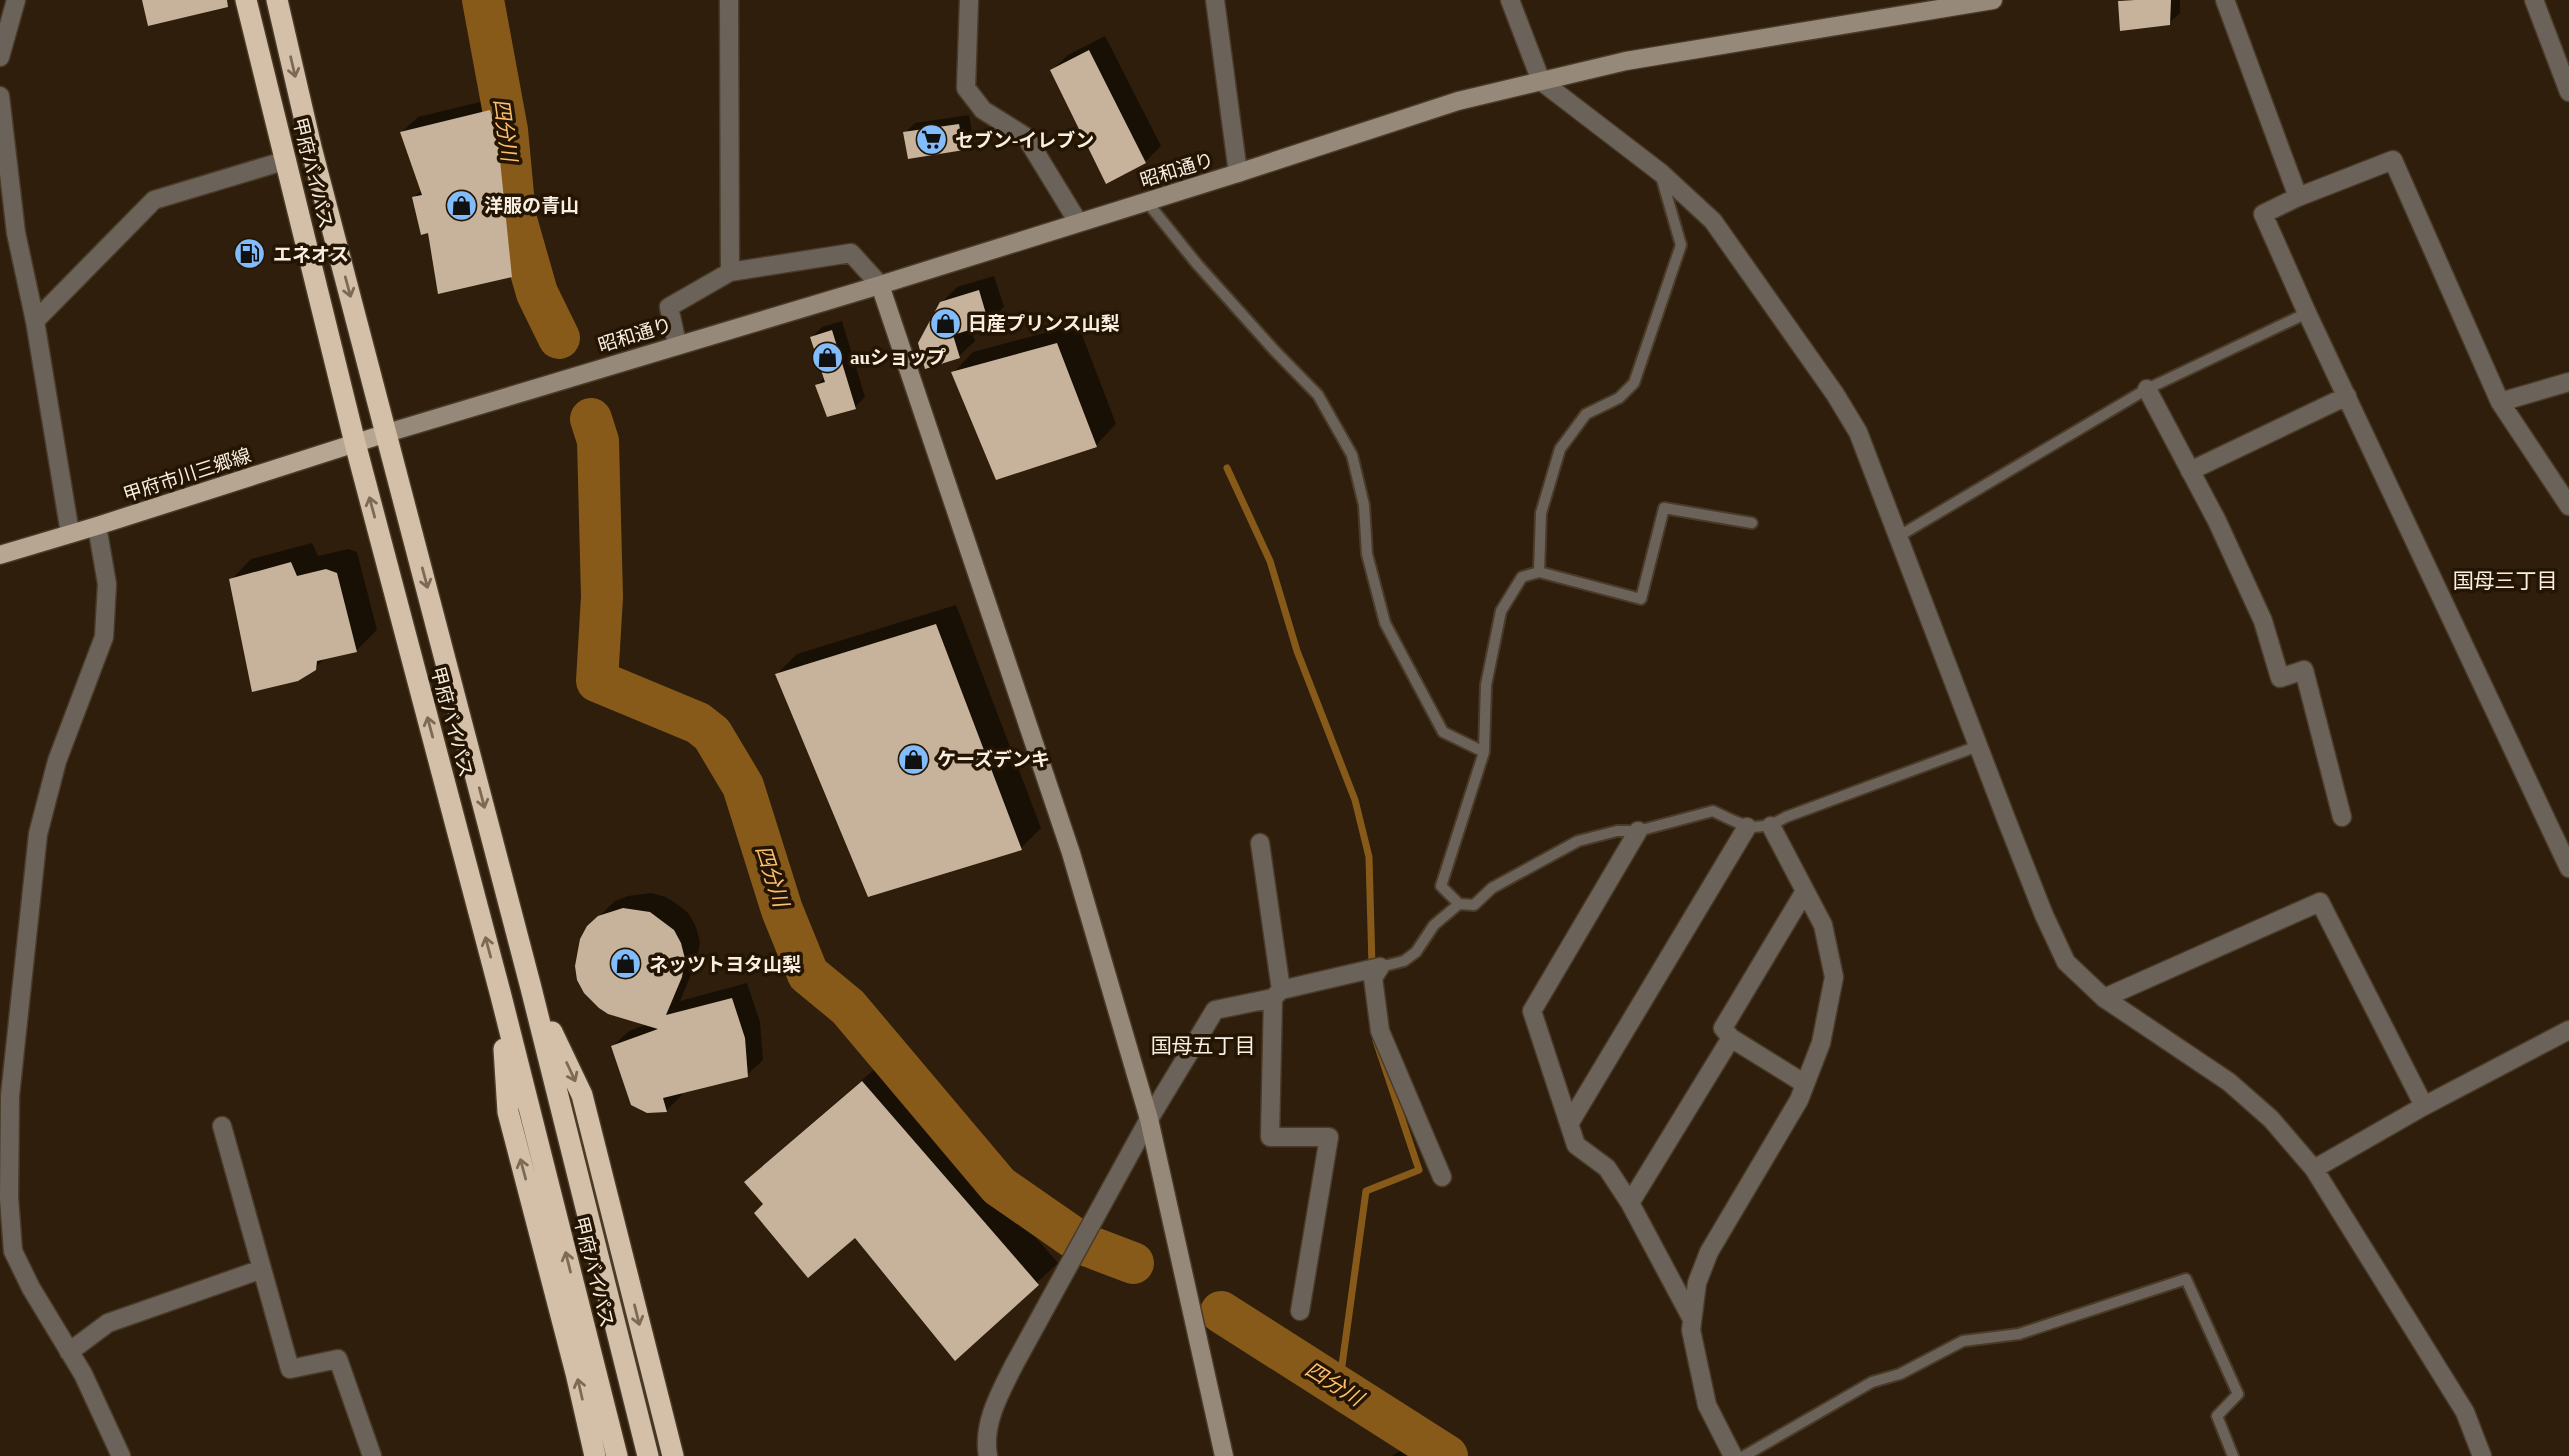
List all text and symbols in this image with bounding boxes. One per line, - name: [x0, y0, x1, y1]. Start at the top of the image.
- one-way arrow: [287, 55, 300, 77]
- water label: 四分川: [489, 97, 522, 165]
- street label: 甲府バイパス: [289, 115, 337, 231]
- supermarket icon: セブン-イレブン: [915, 123, 949, 157]
- place label: セブン-イレブン: [955, 130, 1094, 151]
- street label: 昭和通り: [1138, 149, 1216, 191]
- shop icon: 洋服の青山: [444, 188, 478, 222]
- place label: 洋服の青山: [484, 195, 579, 216]
- fuel station icon: エネオス: [233, 237, 267, 271]
- place label: エネオス: [273, 244, 349, 265]
- one-way arrow: [342, 275, 355, 298]
- shop icon: 日産プリンス山梨: [928, 306, 962, 340]
- place label: 日産プリンス山梨: [968, 313, 1120, 334]
- street label: 昭和通り: [596, 314, 674, 356]
- shop icon: auショップ: [810, 340, 844, 374]
- place label: auショップ: [850, 347, 946, 368]
- street label: 甲府市川三郷線: [121, 444, 253, 506]
- one-way arrow: [365, 496, 378, 519]
- one-way arrow: [419, 566, 432, 589]
- district label: 国母三丁目: [2453, 569, 2558, 593]
- street label: 甲府バイパス: [427, 664, 477, 780]
- one-way arrow: [423, 716, 436, 739]
- shop icon: ケーズデンキ: [897, 742, 931, 776]
- place label: ケーズデンキ: [937, 749, 1050, 770]
- one-way arrow: [476, 787, 489, 809]
- water label: 四分川: [751, 842, 794, 912]
- one-way arrow: [481, 936, 494, 959]
- shop icon: ネッツトヨタ山梨: [609, 947, 643, 981]
- place label: ネッツトヨタ山梨: [649, 954, 801, 975]
- district label: 国母五丁目: [1151, 1034, 1256, 1058]
- one-way arrow: [565, 1061, 578, 1082]
- one-way arrow: [516, 1158, 529, 1181]
- street label: 甲府バイパス: [570, 1214, 618, 1330]
- one-way arrow: [561, 1251, 574, 1274]
- one-way arrow: [631, 1303, 644, 1326]
- water label: 四分川: [1301, 1357, 1369, 1412]
- one-way arrow: [572, 1378, 586, 1401]

